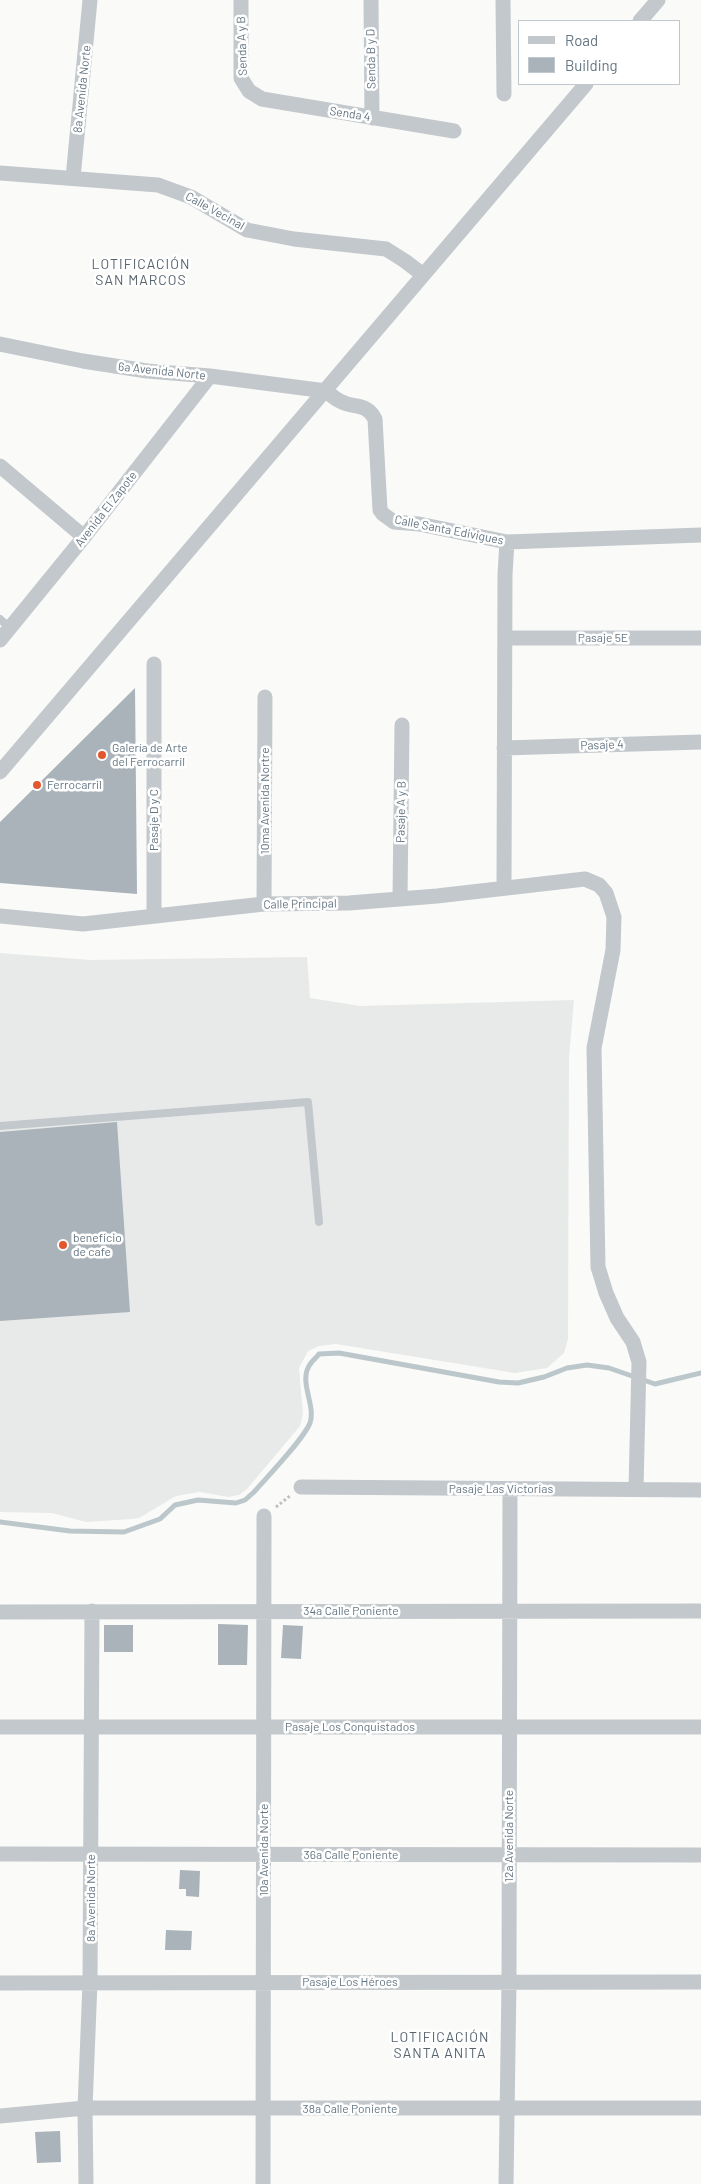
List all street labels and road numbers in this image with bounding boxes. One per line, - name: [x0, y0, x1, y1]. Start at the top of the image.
- street label: Senda A y B: [234, 16, 250, 76]
- street label: Senda B y D: [363, 29, 379, 89]
- street label: 8a Avenida Norte: [70, 44, 94, 134]
- street label: Senda 4: [328, 104, 372, 124]
- street label: Calle Vecinal: [183, 189, 247, 233]
- street label: 6a Avenida Norte: [118, 359, 206, 383]
- street label: Avenida El Zapote: [72, 468, 140, 550]
- street label: Calle Santa Edivigues: [393, 512, 505, 548]
- street label: Pasaje 5E: [578, 631, 628, 645]
- street label: Pasaje 4: [580, 737, 624, 753]
- street label: 10ma Avenida Nortre: [258, 747, 272, 855]
- street label: Pasaje A y B: [393, 781, 409, 843]
- street label: Pasaje D y C: [147, 789, 161, 851]
- street label: Calle Principal: [263, 896, 337, 912]
- street label: Pasaje Las Victorias: [449, 1482, 553, 1496]
- street label: 34a Calle Poniente: [303, 1604, 399, 1618]
- street label: Pasaje Los Conquistados: [285, 1720, 415, 1734]
- street label: 12a Avenida Norte: [502, 1790, 516, 1882]
- street label: 10a Avenida Norte: [257, 1804, 271, 1896]
- street label: 36a Calle Poniente: [304, 1848, 398, 1862]
- street label: 8a Avenida Norte: [84, 1854, 98, 1942]
- street label: Pasaje Los Héroes: [302, 1975, 398, 1989]
- street label: 38a Calle Poniente: [302, 2102, 398, 2116]

